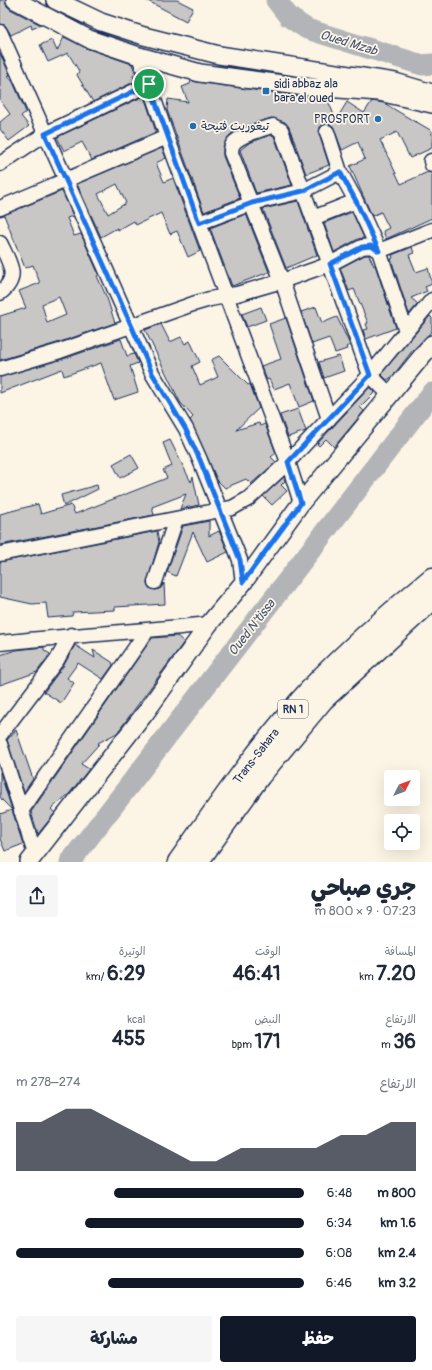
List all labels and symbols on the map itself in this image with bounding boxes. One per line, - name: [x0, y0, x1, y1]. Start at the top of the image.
- water label: Oued Mzab: [318, 27, 380, 59]
- pin: [132, 67, 166, 101]
- place label: sidi abbaz ala bara el oued: [274, 77, 338, 106]
- marker: sidi abbaz ala bara el oued: [261, 86, 271, 96]
- place label: PROSPORT: [314, 112, 370, 127]
- marker: PROSPORT: [373, 114, 383, 124]
- place label: تيغوريت فتيحة: [201, 119, 270, 134]
- marker: تيغوريت فتيحة: [188, 121, 198, 131]
- water label: Oued N'tissa: [225, 596, 279, 659]
- road number: RN 1: [278, 700, 308, 718]
- street label: Trans-Sahara: [230, 725, 283, 787]
- north arrow: [384, 770, 420, 806]

